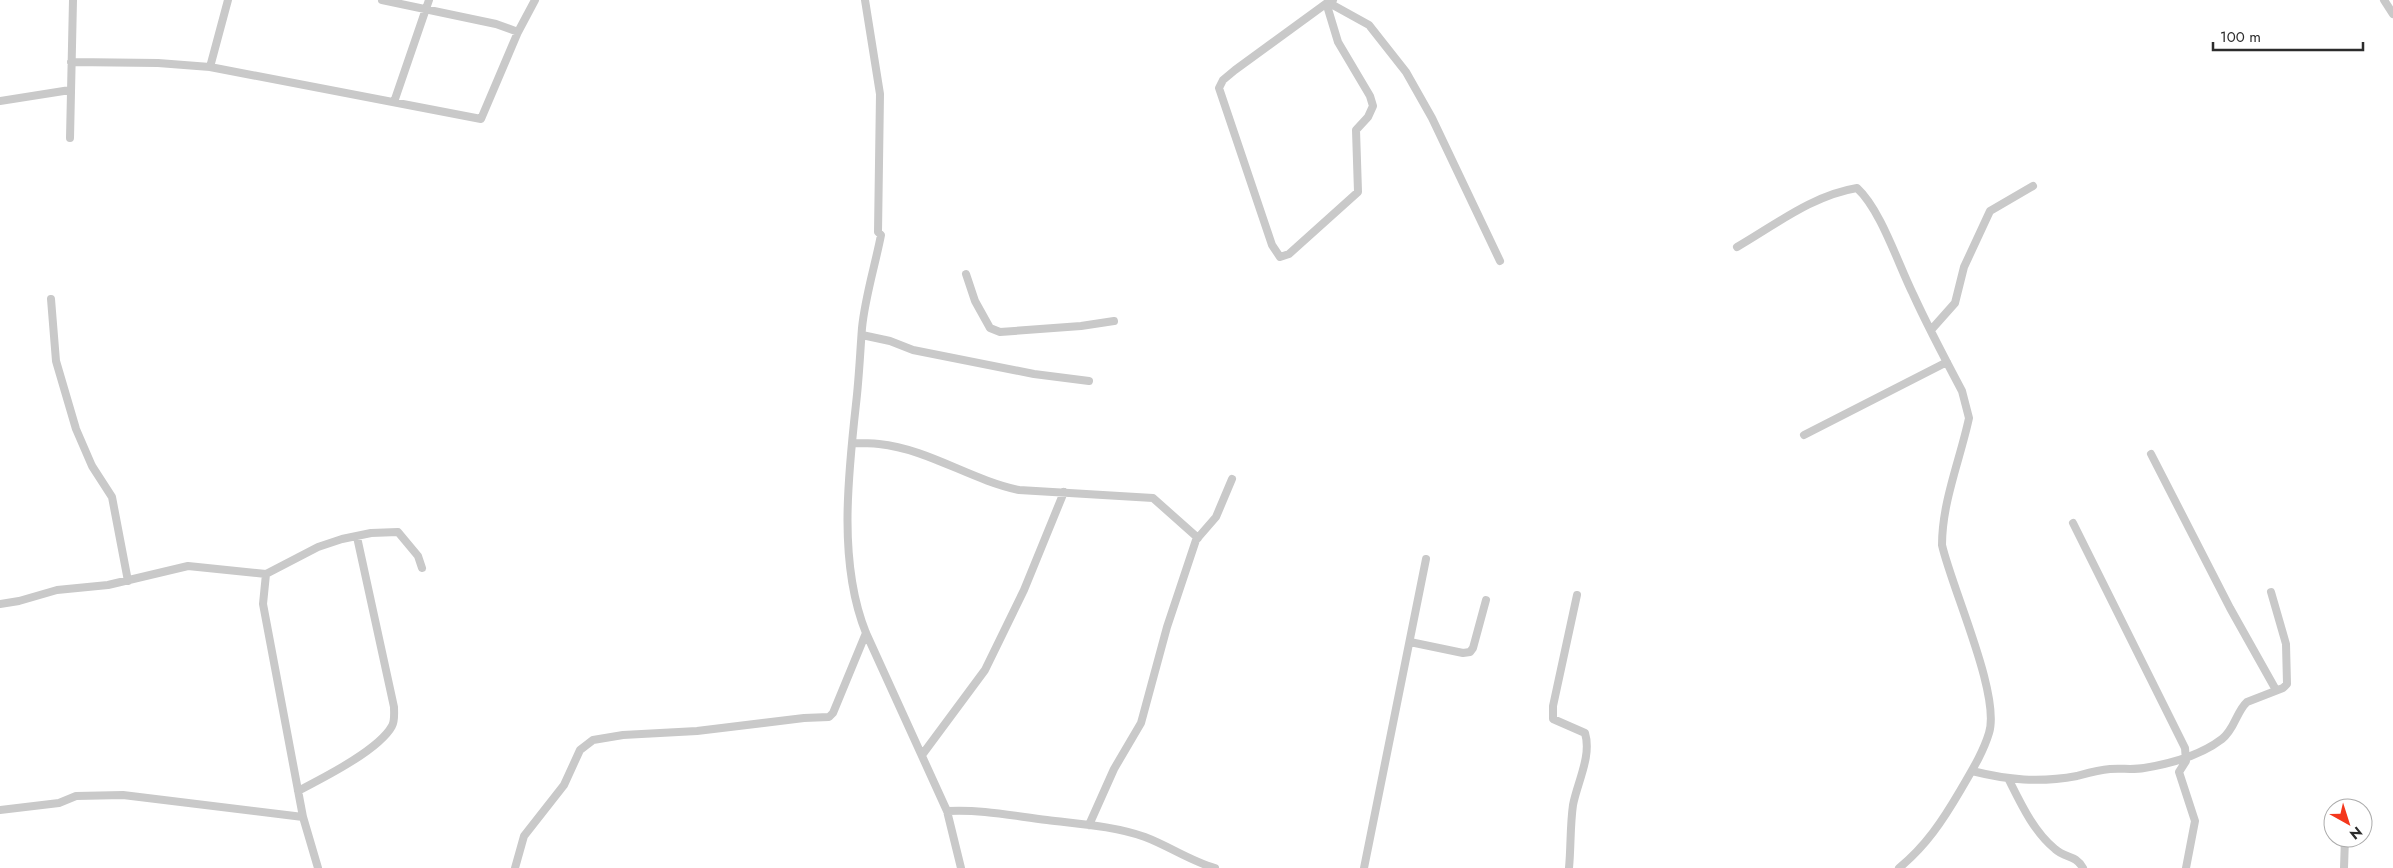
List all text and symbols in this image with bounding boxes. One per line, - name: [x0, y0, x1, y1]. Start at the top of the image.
- scale bar: [2213, 20, 2363, 52]
- text: 100 m: [2220, 26, 2261, 48]
- north arrow: [2323, 798, 2373, 848]
- text: N: [2346, 822, 2367, 844]

